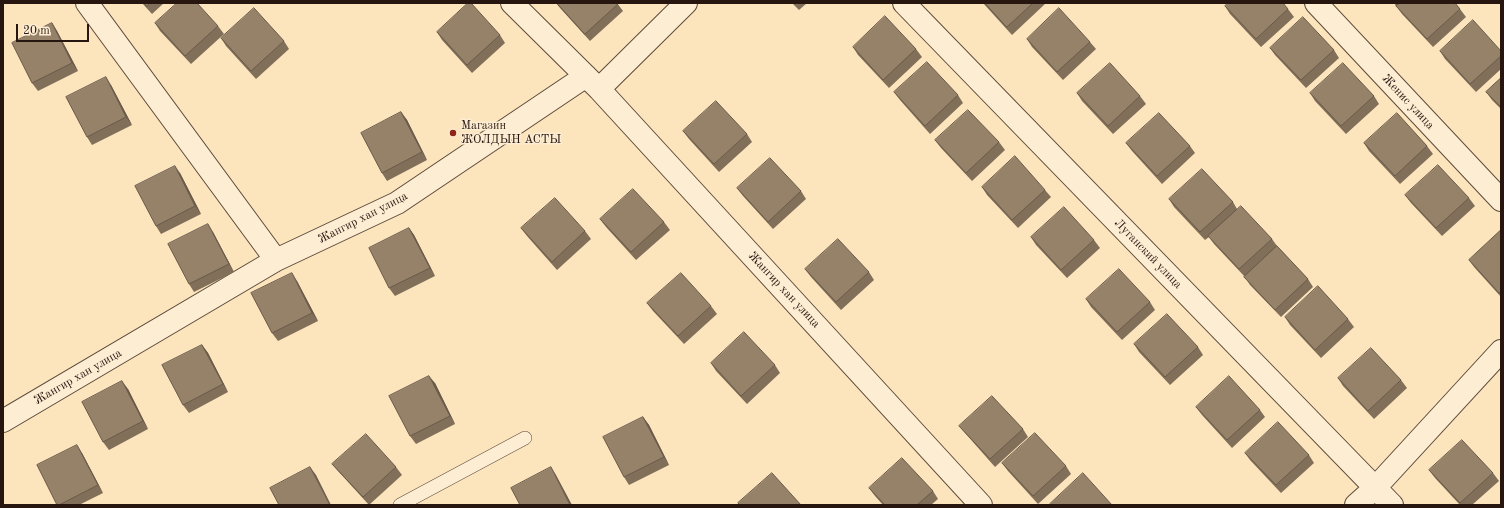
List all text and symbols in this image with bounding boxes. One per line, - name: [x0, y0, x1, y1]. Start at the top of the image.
- scale bar: [18, 16, 91, 42]
- text: 20 m: [23, 25, 50, 37]
- street label: Женис улица: [1379, 72, 1437, 132]
- place label: Магазин ЖОЛДЫН АСТЫ: [461, 119, 561, 147]
- marker: Магазин ЖОЛДЫН АСТЫ: [448, 128, 458, 138]
- street label: Жангир хан улица: [316, 189, 410, 247]
- street label: Луганский улица: [1111, 216, 1185, 292]
- street label: Жангир хан улица: [745, 249, 823, 331]
- street label: Жангир хан улица: [32, 346, 124, 408]

